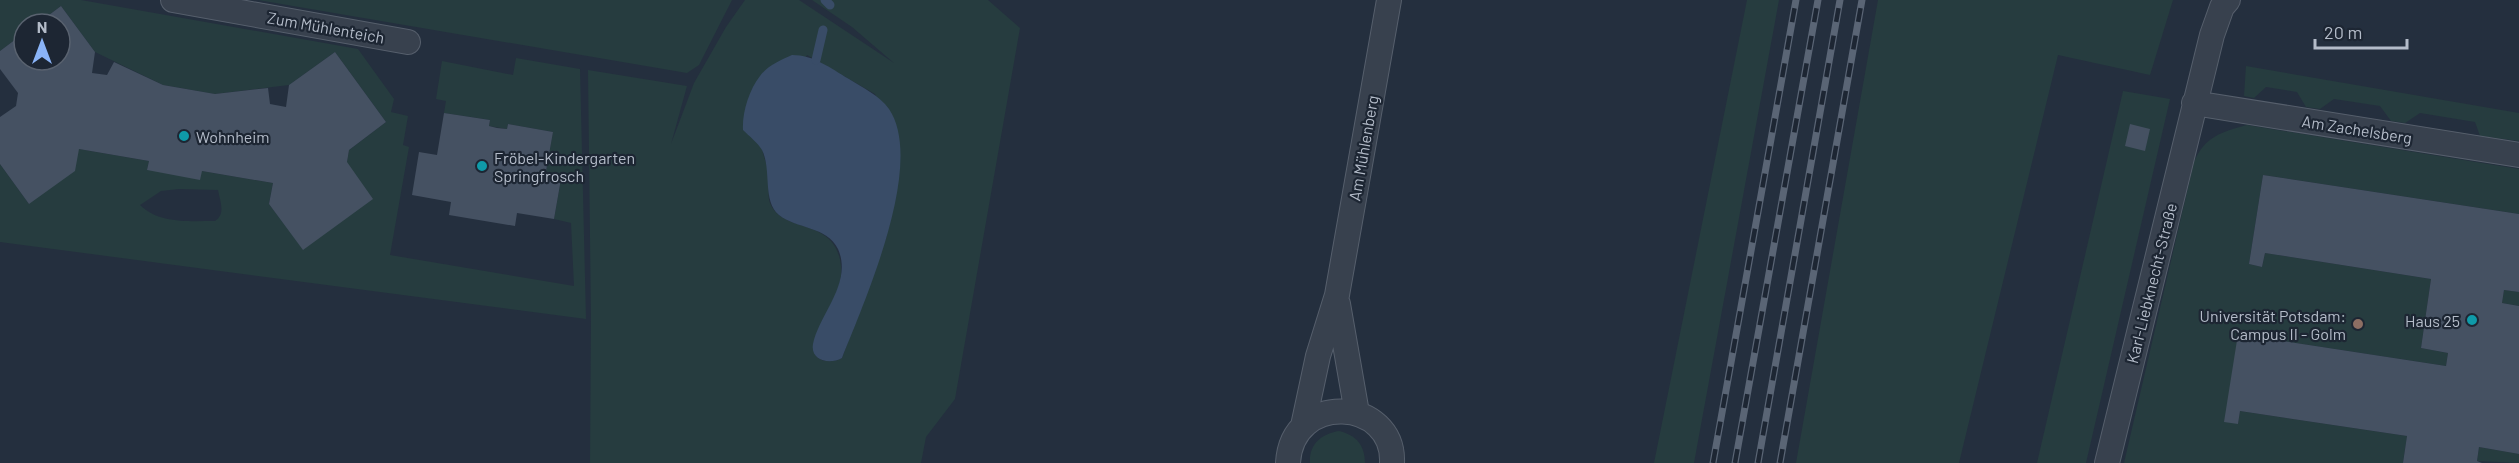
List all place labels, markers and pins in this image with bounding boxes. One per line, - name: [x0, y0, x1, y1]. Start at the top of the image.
- place label: Wohnheim: [196, 127, 270, 146]
- marker: Wohnheim: [177, 129, 191, 143]
- place label: Fröbel-Kindergarten Springfrosch: [494, 148, 635, 185]
- marker: Fröbel-Kindergarten Springfrosch: [475, 159, 489, 173]
- place label: Universität Potsdam: Campus II - Golm: [2200, 306, 2346, 343]
- place label: Haus 25: [2405, 311, 2460, 330]
- marker: Haus 25: [2465, 313, 2479, 327]
- marker: Universität Potsdam: Campus II - Golm: [2351, 317, 2365, 331]

